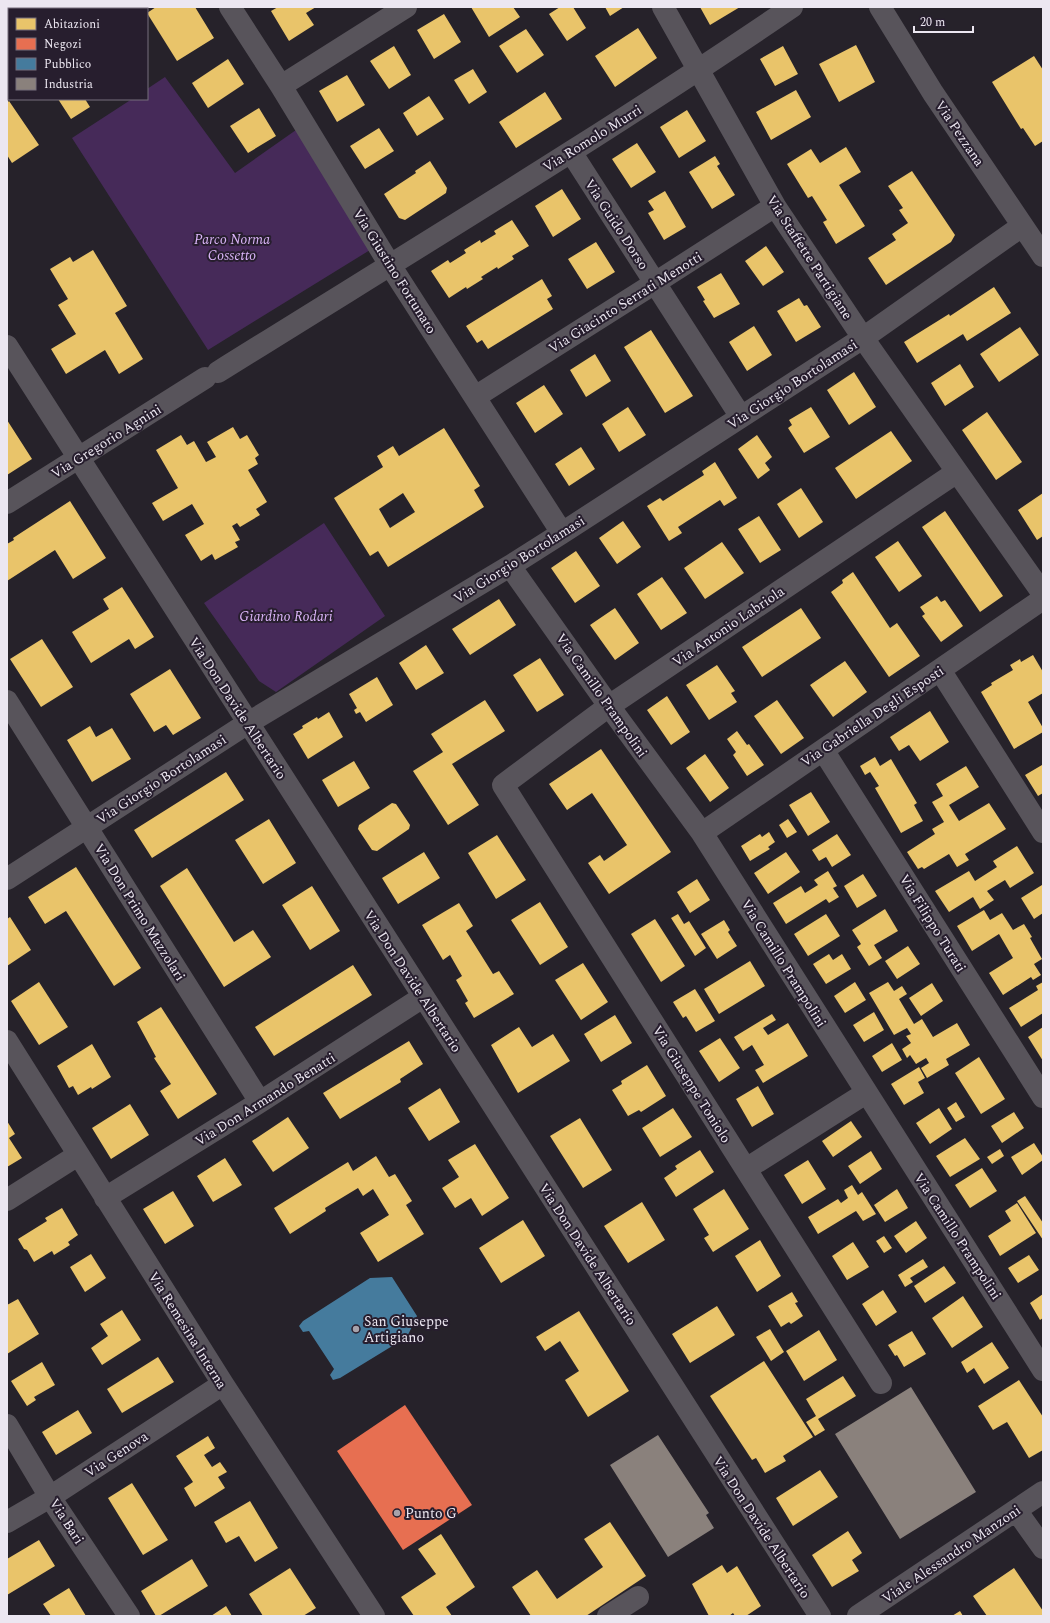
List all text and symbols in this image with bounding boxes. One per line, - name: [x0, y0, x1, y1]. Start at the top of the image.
- legend: [8, 8, 148, 100]
- scale bar: [914, 8, 973, 34]
- text: 20 m: [920, 13, 945, 32]
- text: Abitazioni: [44, 15, 100, 34]
- text: Negozi: [44, 35, 82, 54]
- text: Pubblico: [44, 55, 91, 74]
- text: Industria: [44, 75, 93, 94]
- street label: Via Pezzana: [930, 96, 990, 171]
- street label: Via Romolo Murri: [539, 99, 646, 177]
- street label: Via Guido Dorso: [579, 175, 654, 274]
- street label: Via Staffette Partigiane: [761, 191, 858, 324]
- street label: Via Giustino Fortunato: [347, 205, 442, 338]
- park label: Parco Norma Cossetto: [194, 229, 270, 266]
- street label: Via Giacinto Serrati Menotti: [544, 246, 706, 358]
- street label: Via Giorgio Bortolamasi: [723, 334, 862, 435]
- street label: Via Gregorio Agnini: [47, 399, 166, 484]
- street label: Via Giorgio Bortolamasi: [449, 510, 589, 609]
- street label: Via Antonio Labriola: [668, 581, 789, 672]
- park label: Giardino Rodari: [239, 606, 333, 627]
- street label: Via Camillo Prampolini: [551, 629, 653, 762]
- street label: Via Don Davide Albertario: [184, 633, 292, 784]
- street label: Via Gabriella Degli Esposti: [796, 660, 948, 772]
- street label: Via Giorgio Bortolamasi: [92, 729, 231, 830]
- street label: Via Don Primo Mazzolari: [89, 839, 191, 985]
- street label: Via Filippo Turati: [894, 870, 971, 977]
- street label: Via Camillo Prampolini: [736, 895, 832, 1031]
- street label: Via Don Davide Albertario: [359, 906, 467, 1057]
- street label: Via Giuseppe Toniolo: [647, 1021, 736, 1147]
- street label: Via Don Armando Benatti: [191, 1047, 340, 1151]
- street label: Via Camillo Prampolini: [909, 1169, 1007, 1304]
- street label: Via Don Davide Albertario: [534, 1179, 642, 1330]
- street label: Via Remesina Interna: [143, 1268, 232, 1393]
- place label: San Giuseppe Artigiano: [364, 1311, 449, 1348]
- marker: San Giuseppe Artigiano: [351, 1324, 361, 1334]
- street label: Via Genova: [80, 1426, 152, 1483]
- street label: Via Don Davide Albertario: [708, 1452, 816, 1603]
- street label: Via Bari: [44, 1494, 89, 1548]
- street label: Viale Alessandro Manzoni: [878, 1500, 1025, 1609]
- place label: Punto G: [405, 1503, 457, 1524]
- marker: Punto G: [392, 1508, 402, 1518]

